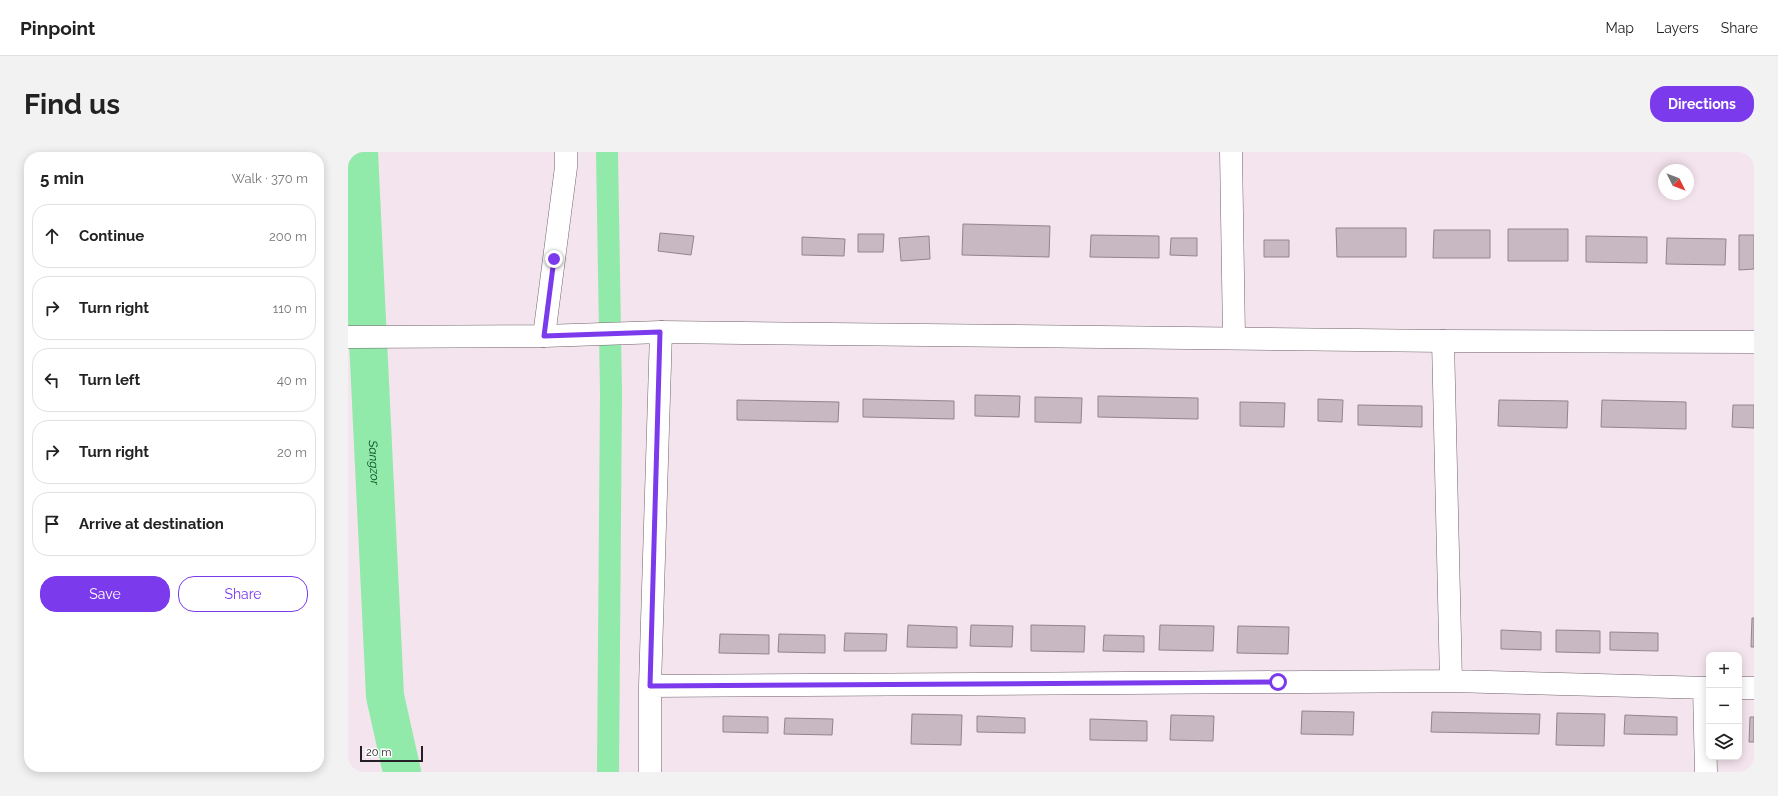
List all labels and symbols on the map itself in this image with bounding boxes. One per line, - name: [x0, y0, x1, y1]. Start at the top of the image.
- north arrow: [1658, 164, 1694, 200]
- route end: [545, 250, 563, 268]
- water label: Sangzor: [366, 439, 382, 486]
- route start: [1269, 673, 1287, 691]
- scale bar: [360, 744, 423, 763]

